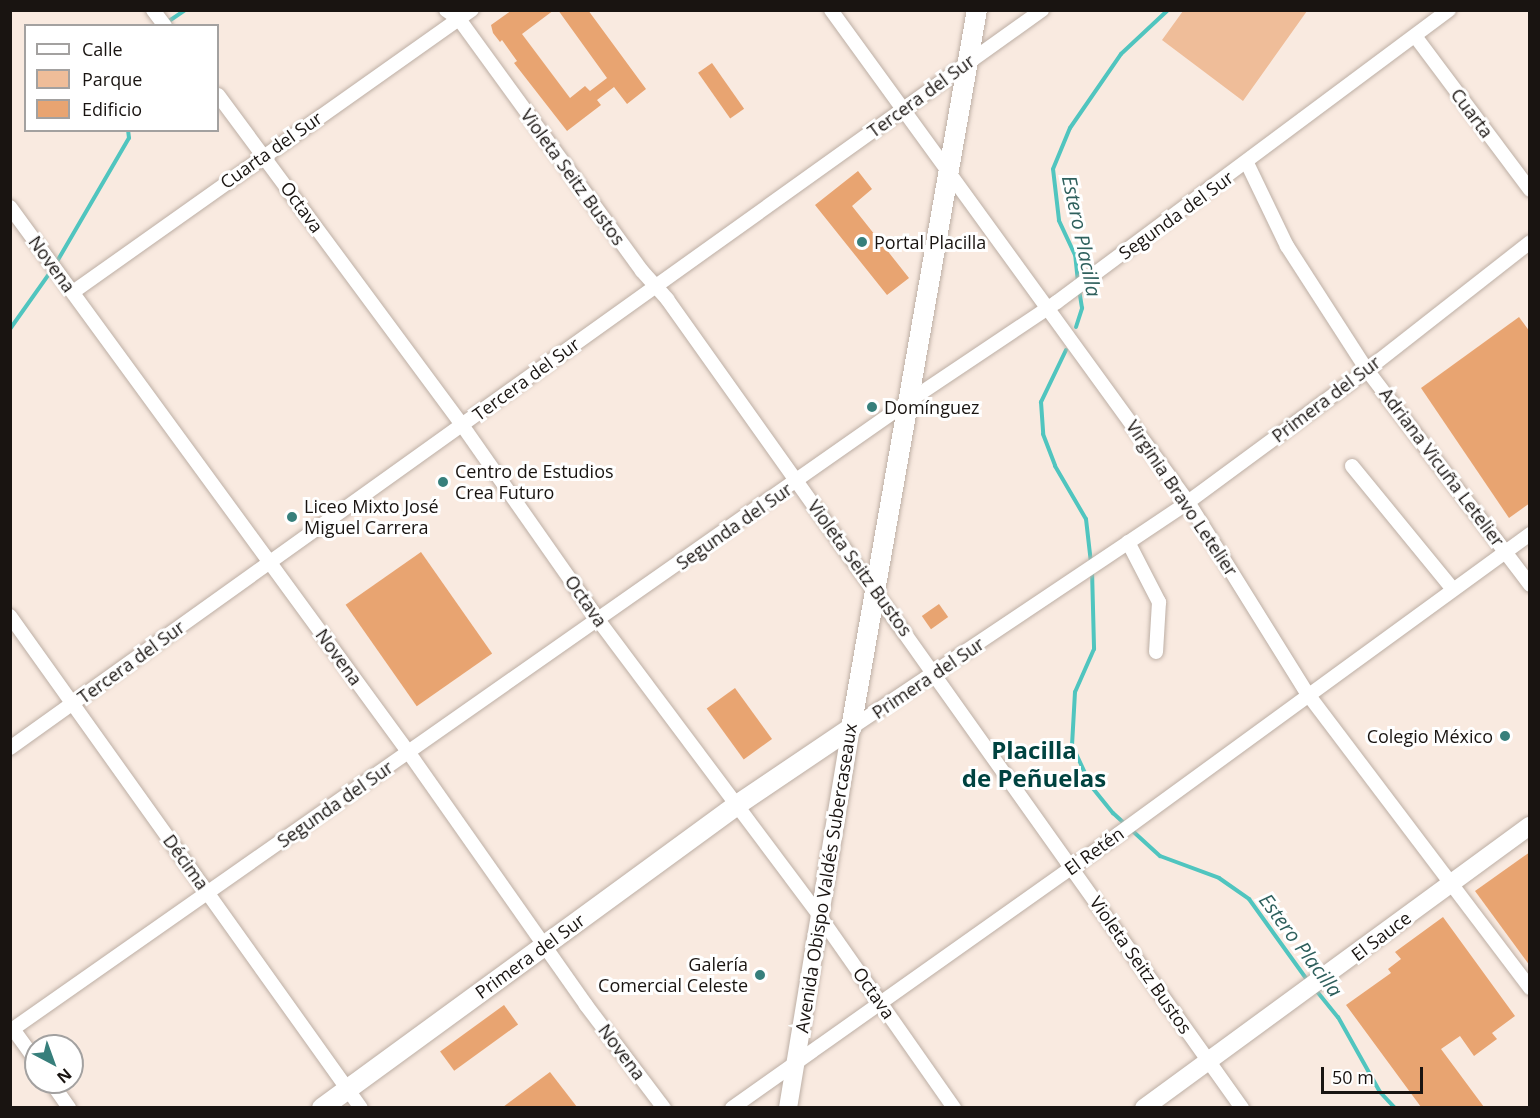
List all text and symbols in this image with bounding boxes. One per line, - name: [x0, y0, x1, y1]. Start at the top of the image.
- legend: [24, 24, 219, 132]
- text: Calle: [82, 37, 123, 61]
- street label: Tercera del Sur: [863, 50, 979, 142]
- text: Parque: [82, 67, 142, 91]
- street label: Cuarta: [1446, 84, 1498, 142]
- text: Edificio: [82, 97, 142, 121]
- street label: Violeta Seitz Bustos: [516, 105, 630, 249]
- street label: Cuarta del Sur: [216, 107, 326, 193]
- street label: Segunda del Sur: [1115, 166, 1237, 264]
- water label: Estero Placilla: [1057, 173, 1107, 299]
- street label: Octava: [276, 177, 328, 237]
- place label: Portal Placilla: [874, 231, 986, 253]
- street label: Novena: [24, 232, 80, 296]
- marker: Portal Placilla: [855, 235, 869, 249]
- street label: Tercera del Sur: [468, 333, 584, 425]
- street label: Primera del Sur: [1268, 351, 1384, 447]
- street label: Adriana Vicuña Letelier: [1375, 383, 1509, 551]
- place label: Domínguez: [884, 396, 979, 418]
- marker: Domínguez: [865, 400, 879, 414]
- street label: Virginia Bravo Letelier: [1122, 416, 1242, 580]
- place label: Centro de Estudios Crea Futuro: [455, 461, 614, 504]
- marker: Centro de Estudios Crea Futuro: [436, 475, 450, 489]
- street label: Segunda del Sur: [672, 478, 796, 574]
- place label: Liceo Mixto José Miguel Carrera: [304, 496, 439, 538]
- street label: Violeta Seitz Bustos: [803, 496, 917, 640]
- marker: Liceo Mixto José Miguel Carrera: [285, 510, 299, 524]
- street label: Octava: [561, 571, 611, 631]
- street label: Tercera del Sur: [73, 616, 189, 708]
- street label: Novena: [311, 625, 367, 689]
- street label: Primera del Sur: [868, 633, 988, 723]
- street label: Avenida Obispo Valdés Subercaseaux: [791, 722, 861, 1034]
- place label: Colegio México: [1367, 725, 1493, 747]
- marker: Colegio México: [1498, 729, 1512, 743]
- district label: Placilla de Peñuelas: [962, 736, 1106, 792]
- street label: Segunda del Sur: [273, 756, 397, 852]
- street label: El Retén: [1060, 822, 1128, 880]
- street label: Décima: [159, 830, 213, 894]
- water label: Estero Placilla: [1254, 889, 1348, 1001]
- street label: Violeta Seitz Bustos: [1085, 892, 1197, 1038]
- street label: El Sauce: [1347, 907, 1415, 965]
- street label: Primera del Sur: [471, 909, 589, 1003]
- place label: Galería Comercial Celeste: [598, 954, 748, 996]
- street label: Octava: [849, 963, 899, 1023]
- marker: Galería Comercial Celeste: [753, 968, 767, 982]
- street label: Novena: [594, 1020, 650, 1084]
- north arrow: [24, 1034, 84, 1094]
- scale bar: [1324, 1055, 1426, 1093]
- text: N: [52, 1063, 77, 1089]
- text: 50 m: [1332, 1065, 1374, 1089]

